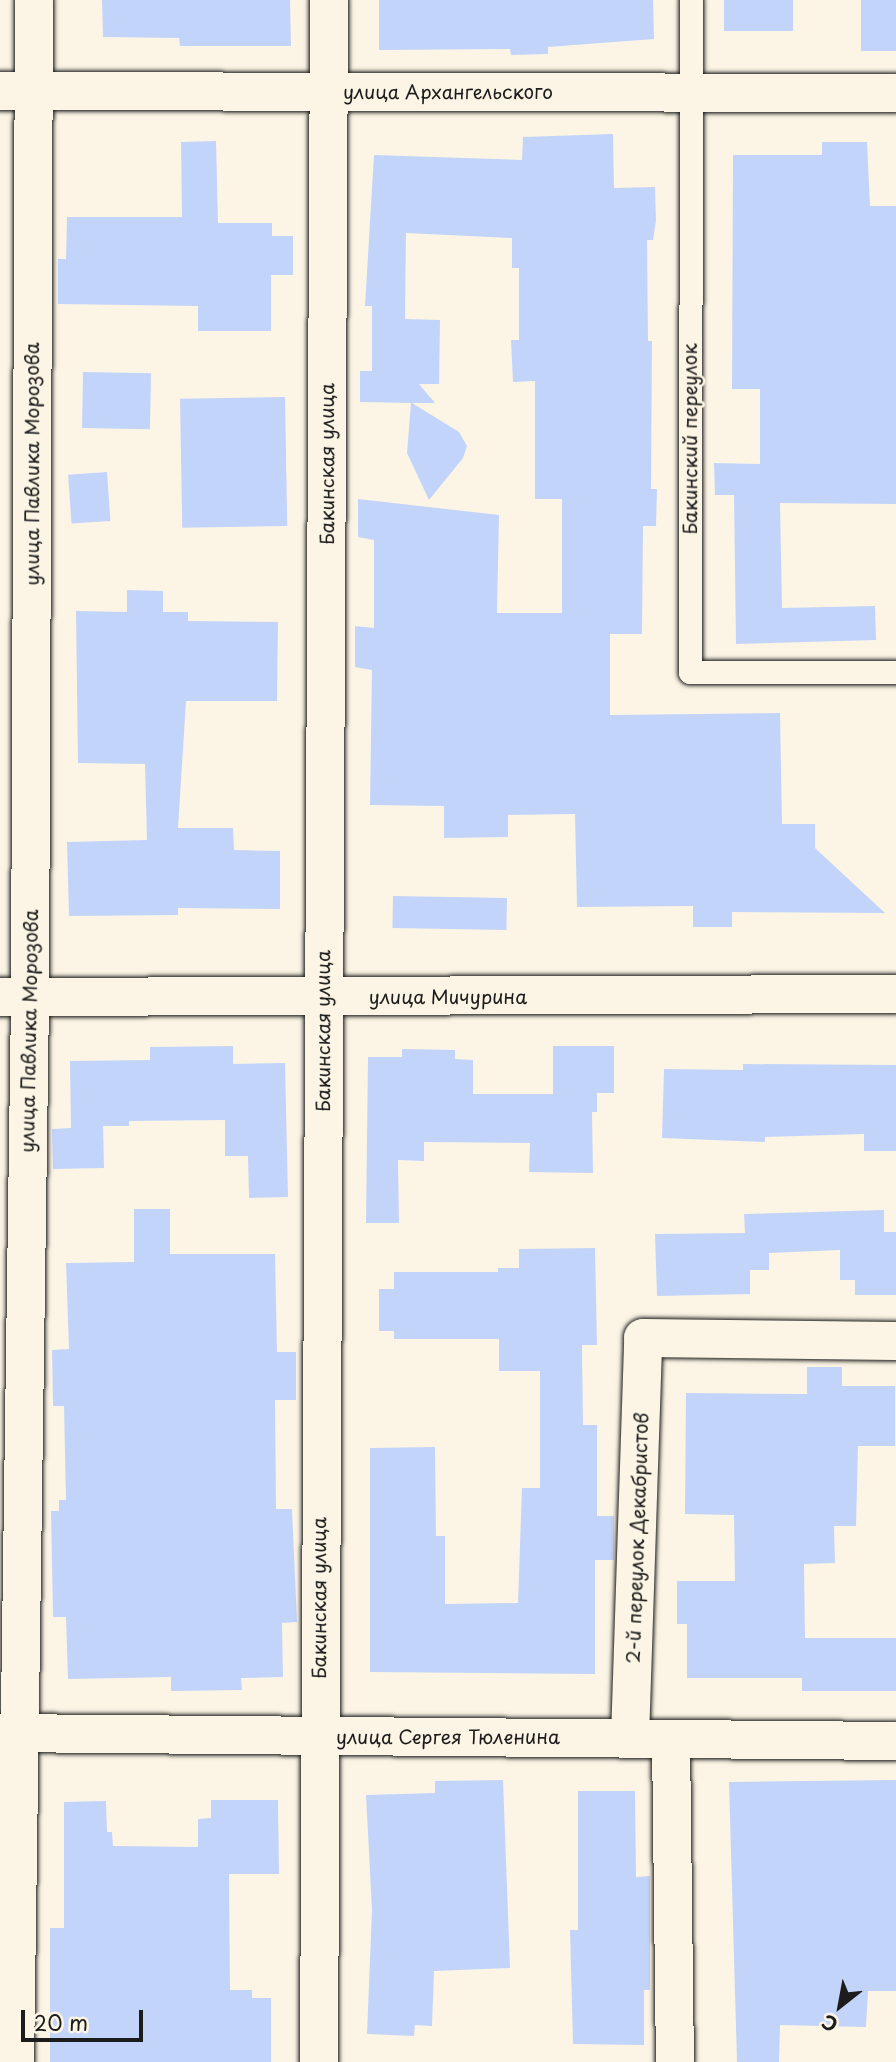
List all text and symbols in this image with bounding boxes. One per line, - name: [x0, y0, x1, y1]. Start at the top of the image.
- street label: улица Архангельского: [342, 81, 554, 103]
- street label: улица Павлика Морозова: [21, 342, 43, 586]
- street label: Бакинский переулок: [679, 343, 701, 535]
- street label: Бакинская улица: [316, 383, 338, 545]
- street label: улица Павлика Морозова: [15, 909, 43, 1153]
- street label: Бакинская улица: [312, 950, 334, 1112]
- street label: улица Мичурина: [368, 986, 528, 1008]
- street label: 2-й переулок Декабристов: [621, 1412, 653, 1664]
- street label: Бакинская улица: [308, 1517, 330, 1679]
- street label: улица Сергея Тюленина: [336, 1726, 560, 1748]
- north arrow: [805, 1971, 875, 2041]
- scale bar: [24, 1996, 147, 2040]
- text: 20 m: [34, 2006, 88, 2038]
- text: С: [816, 2008, 843, 2040]

